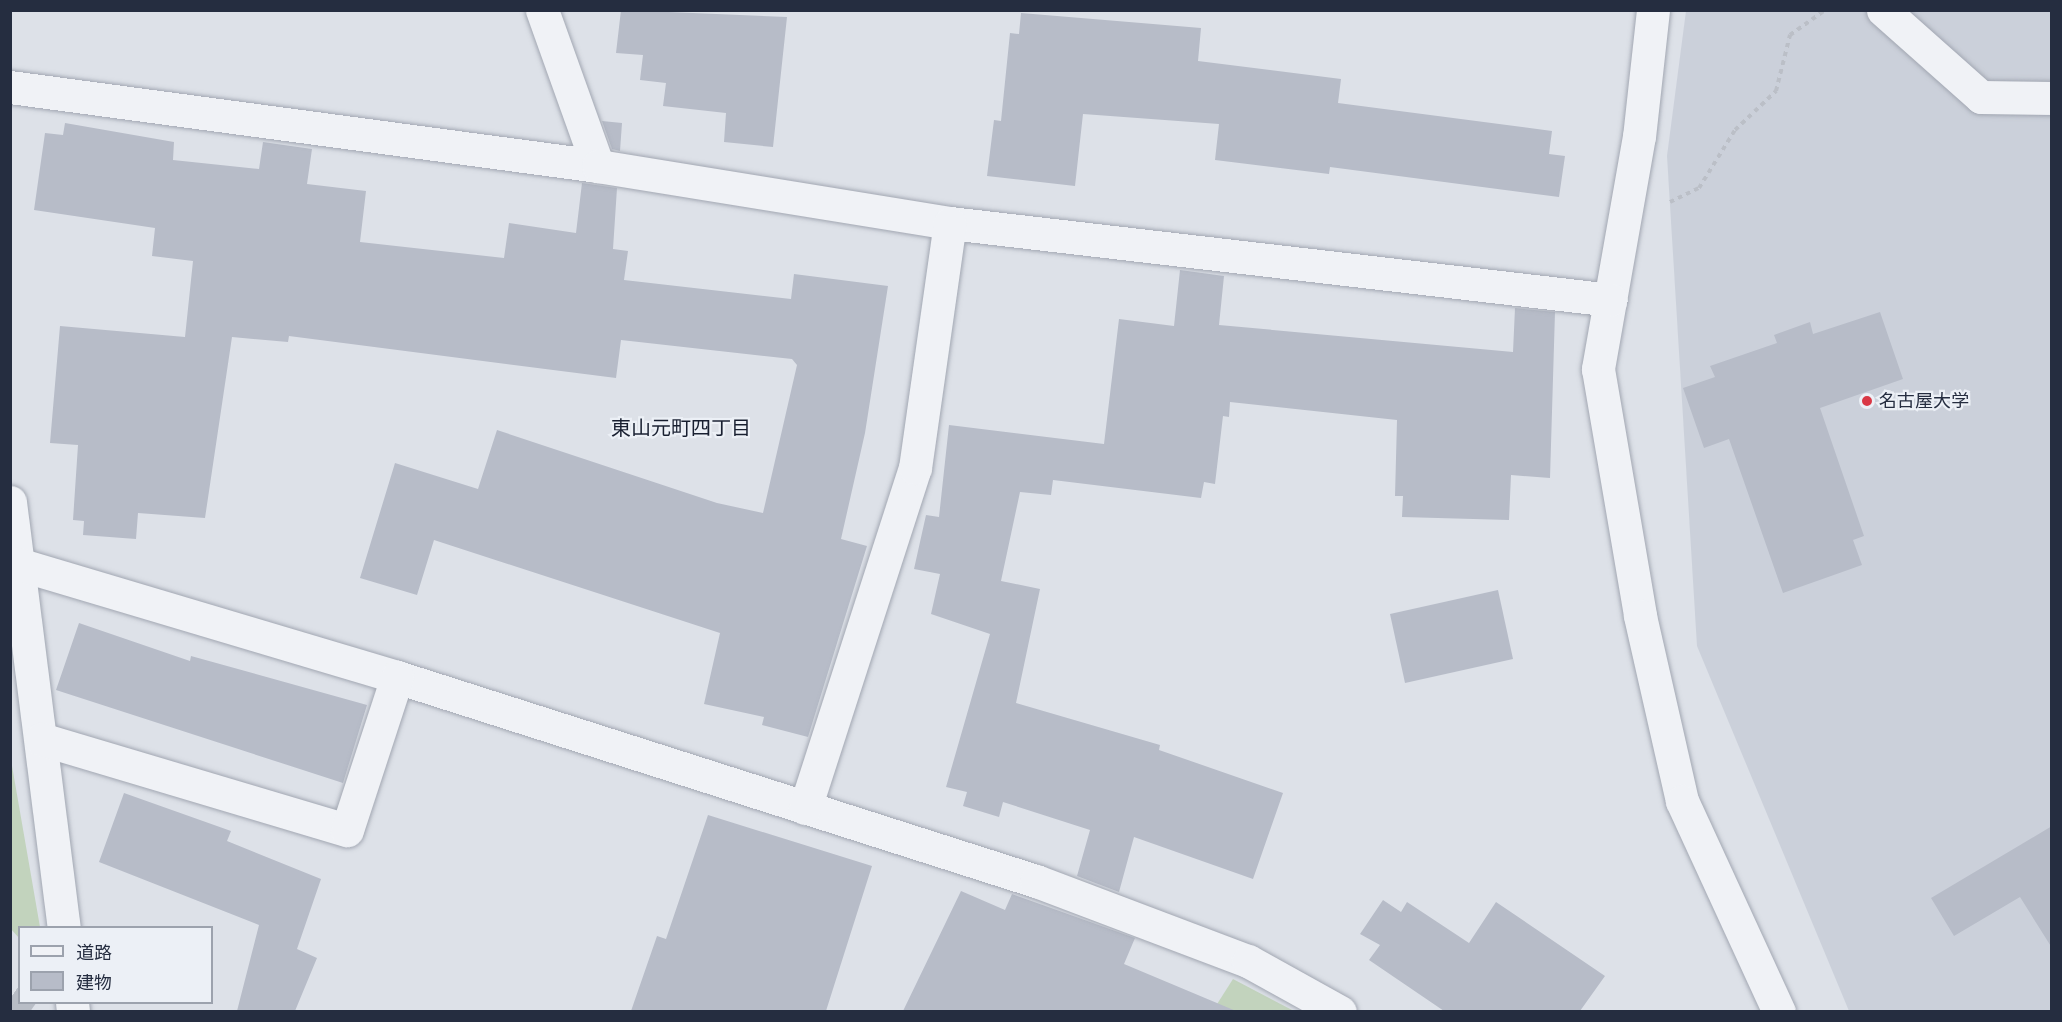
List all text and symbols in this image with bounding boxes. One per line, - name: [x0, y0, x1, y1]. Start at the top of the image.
- place label: 名古屋大学: [1879, 390, 1969, 412]
- marker: 名古屋大学: [1860, 394, 1874, 408]
- district label: 東山元町四丁目: [611, 416, 751, 440]
- legend: [18, 926, 213, 1004]
- text: 道路: [76, 942, 112, 964]
- text: 建物: [76, 972, 112, 994]

